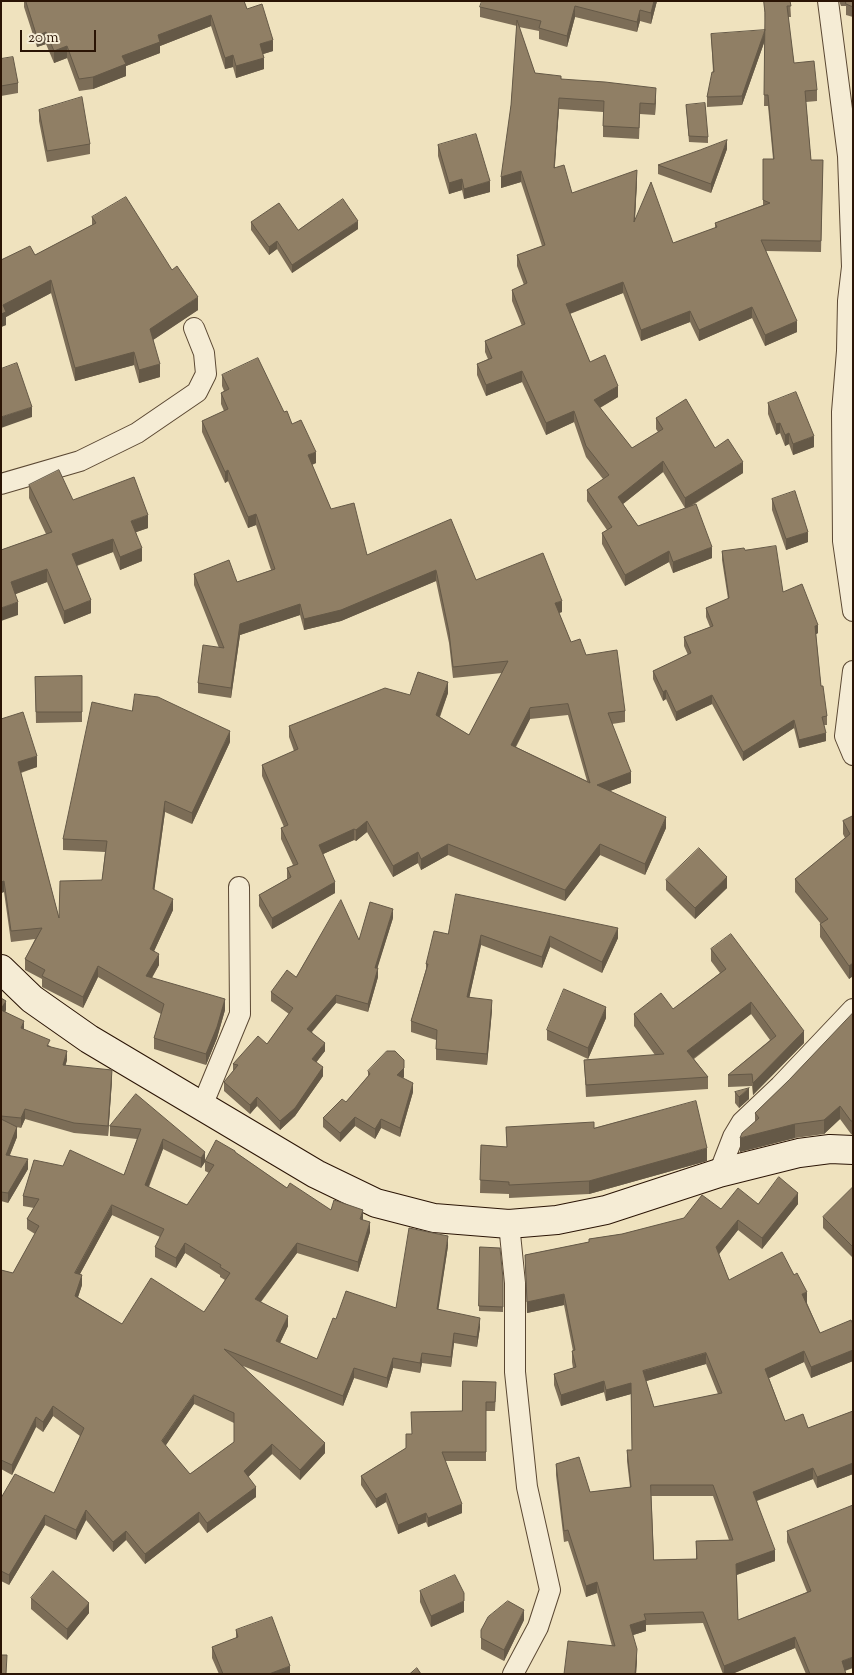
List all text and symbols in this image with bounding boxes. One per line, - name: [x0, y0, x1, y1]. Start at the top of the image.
- scale bar: [22, 20, 99, 52]
- text: 20 m: [28, 28, 59, 49]

